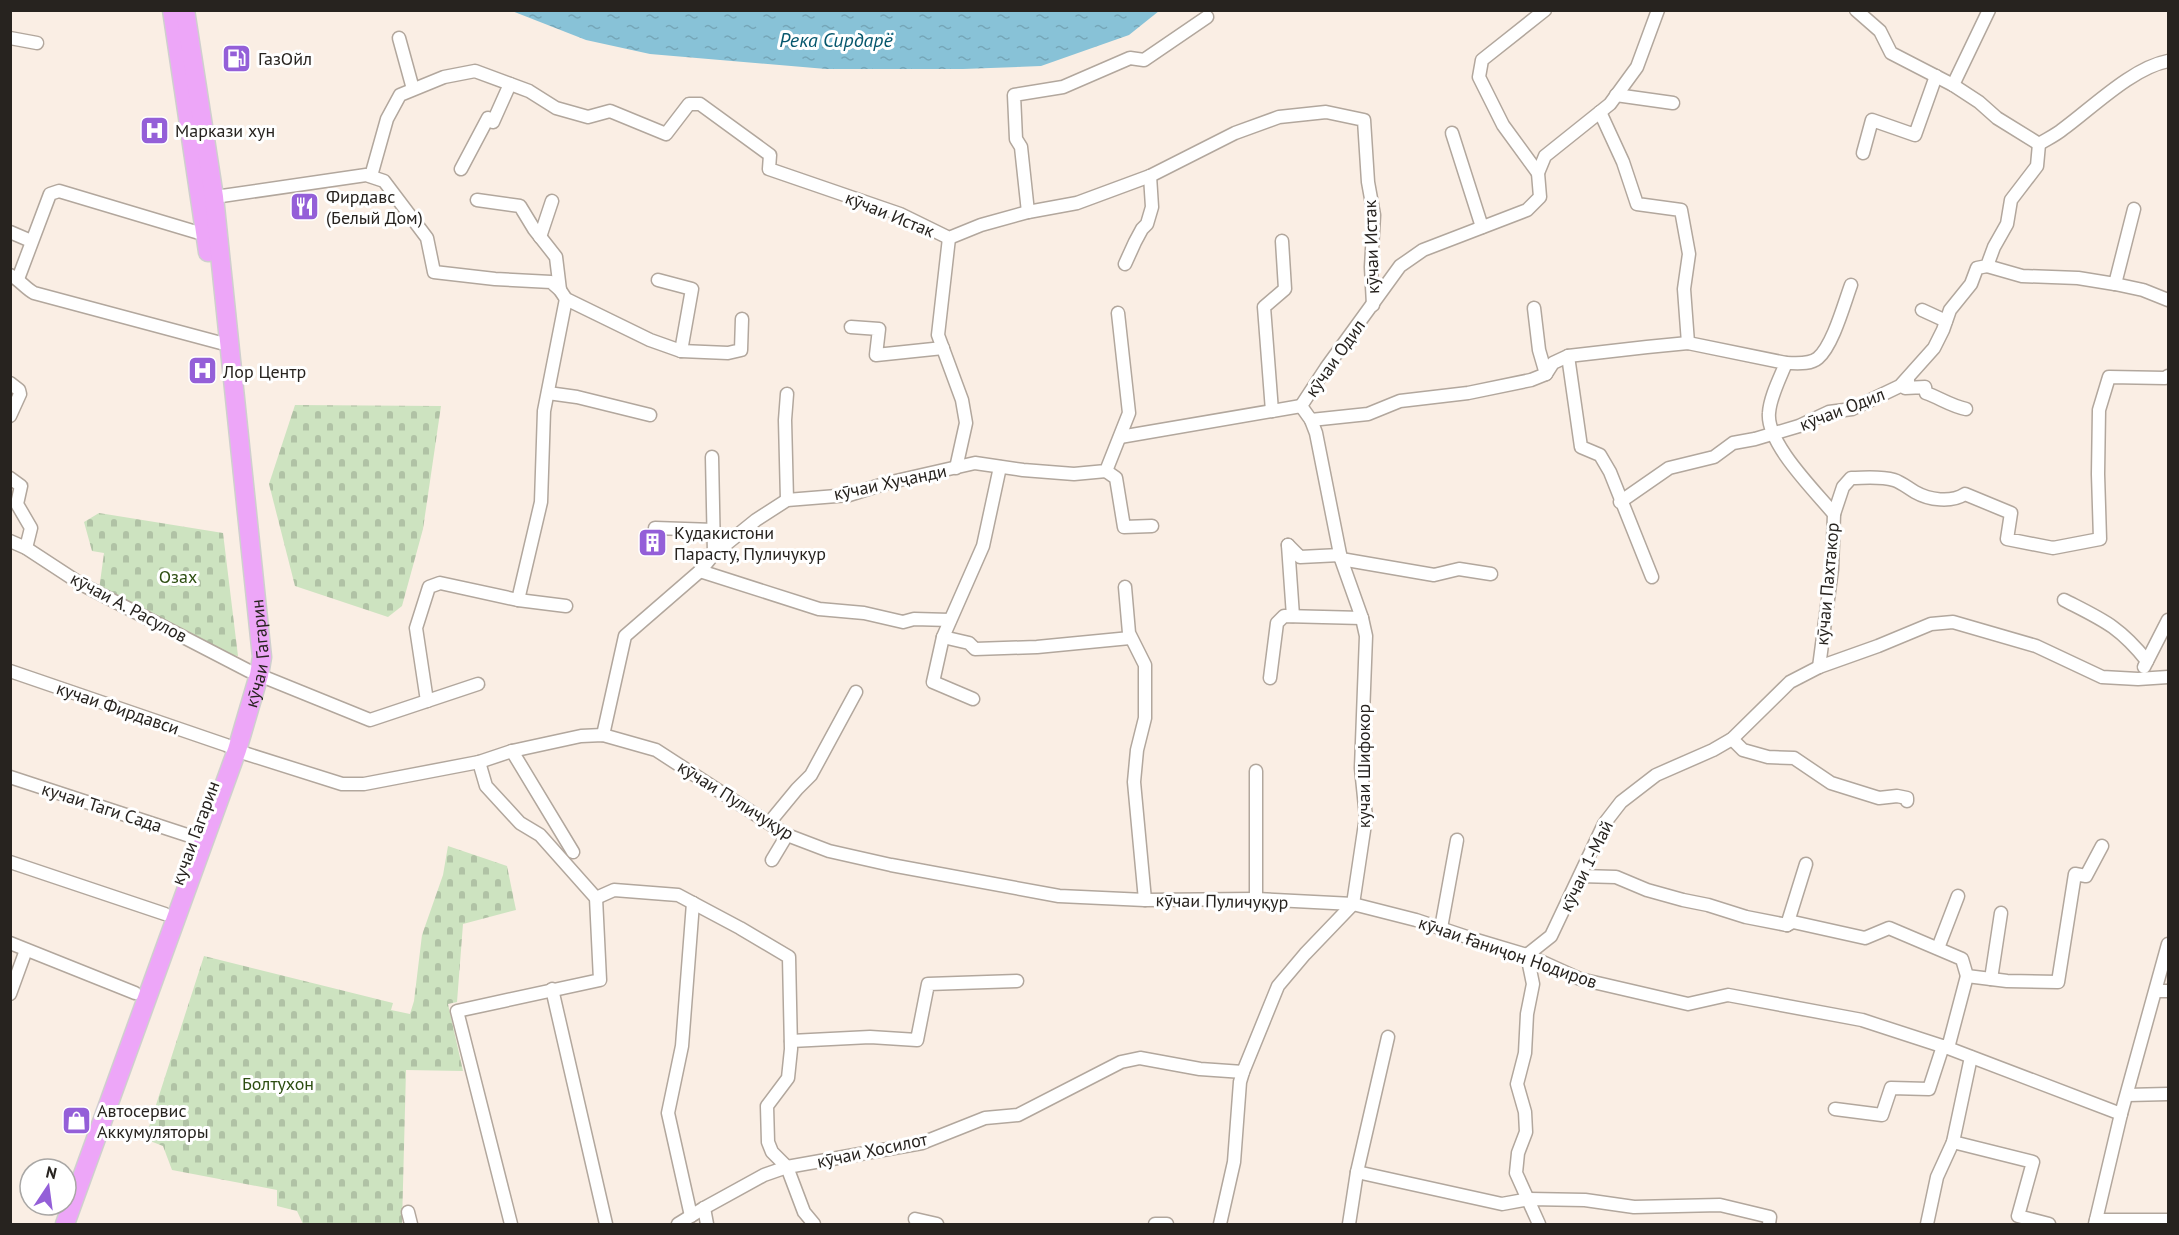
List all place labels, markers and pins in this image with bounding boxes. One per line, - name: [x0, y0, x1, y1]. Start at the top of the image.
- fuel station icon: ГазОйл: [221, 42, 253, 74]
- place label: ГазОйл: [258, 47, 312, 70]
- hospital icon: Маркази хун: [138, 114, 170, 146]
- place label: Маркази хун: [175, 119, 275, 142]
- place label: Фирдавс (Белый Дом): [326, 185, 423, 229]
- restaurant icon: Фирдавс (Белый Дом): [289, 190, 321, 222]
- hospital icon: Лор Центр: [186, 355, 218, 387]
- place label: Лор Центр: [222, 360, 306, 383]
- place label: Кудакистони Парасту, Пуличукур: [674, 521, 826, 565]
- building icon: Кудакистони Парасту, Пуличукур: [637, 526, 669, 558]
- place label: Автосервис Аккумуляторы: [97, 1099, 209, 1143]
- shop icon: Автосервис Аккумуляторы: [60, 1104, 92, 1136]

